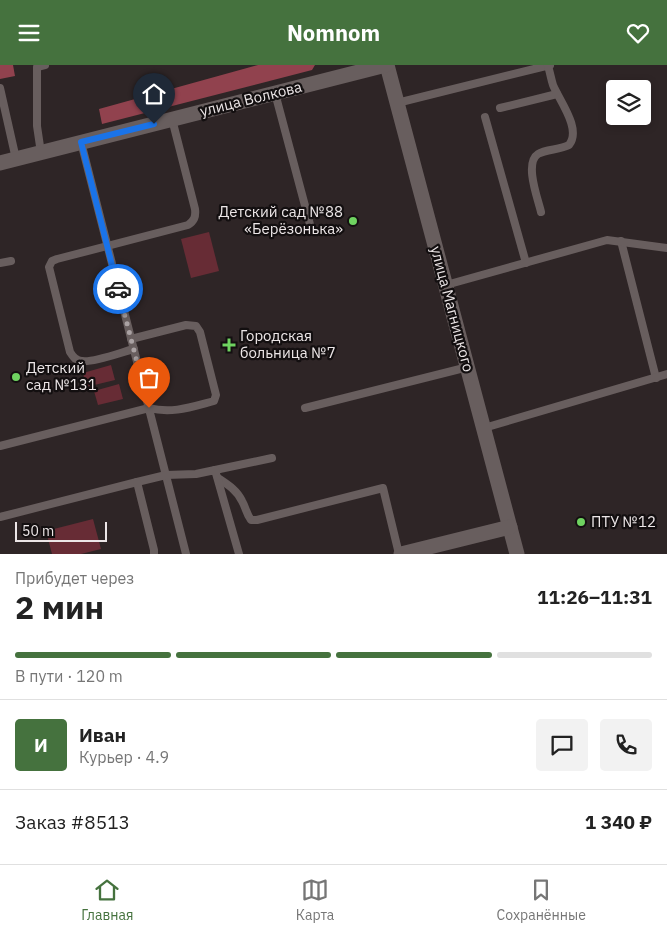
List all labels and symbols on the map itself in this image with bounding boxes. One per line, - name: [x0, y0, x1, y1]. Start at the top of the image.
- pin: [133, 73, 175, 124]
- street label: улица Волкова: [198, 77, 304, 120]
- place label: Детский сад №88 «Берёзонька»: [218, 202, 343, 238]
- marker: Детский сад №88 «Берёзонька»: [347, 215, 359, 227]
- street label: улица Магницкого: [427, 244, 478, 374]
- courier: [93, 264, 143, 314]
- place label: Городская больница №7: [240, 326, 336, 362]
- marker: Городская больница №7: [222, 338, 236, 352]
- pin: [128, 357, 170, 408]
- place label: Детский сад №131: [26, 358, 97, 394]
- marker: Детский сад №131: [10, 371, 22, 383]
- place label: ПТУ №12: [591, 512, 656, 531]
- marker: ПТУ №12: [575, 516, 587, 528]
- scale bar: [15, 519, 108, 542]

